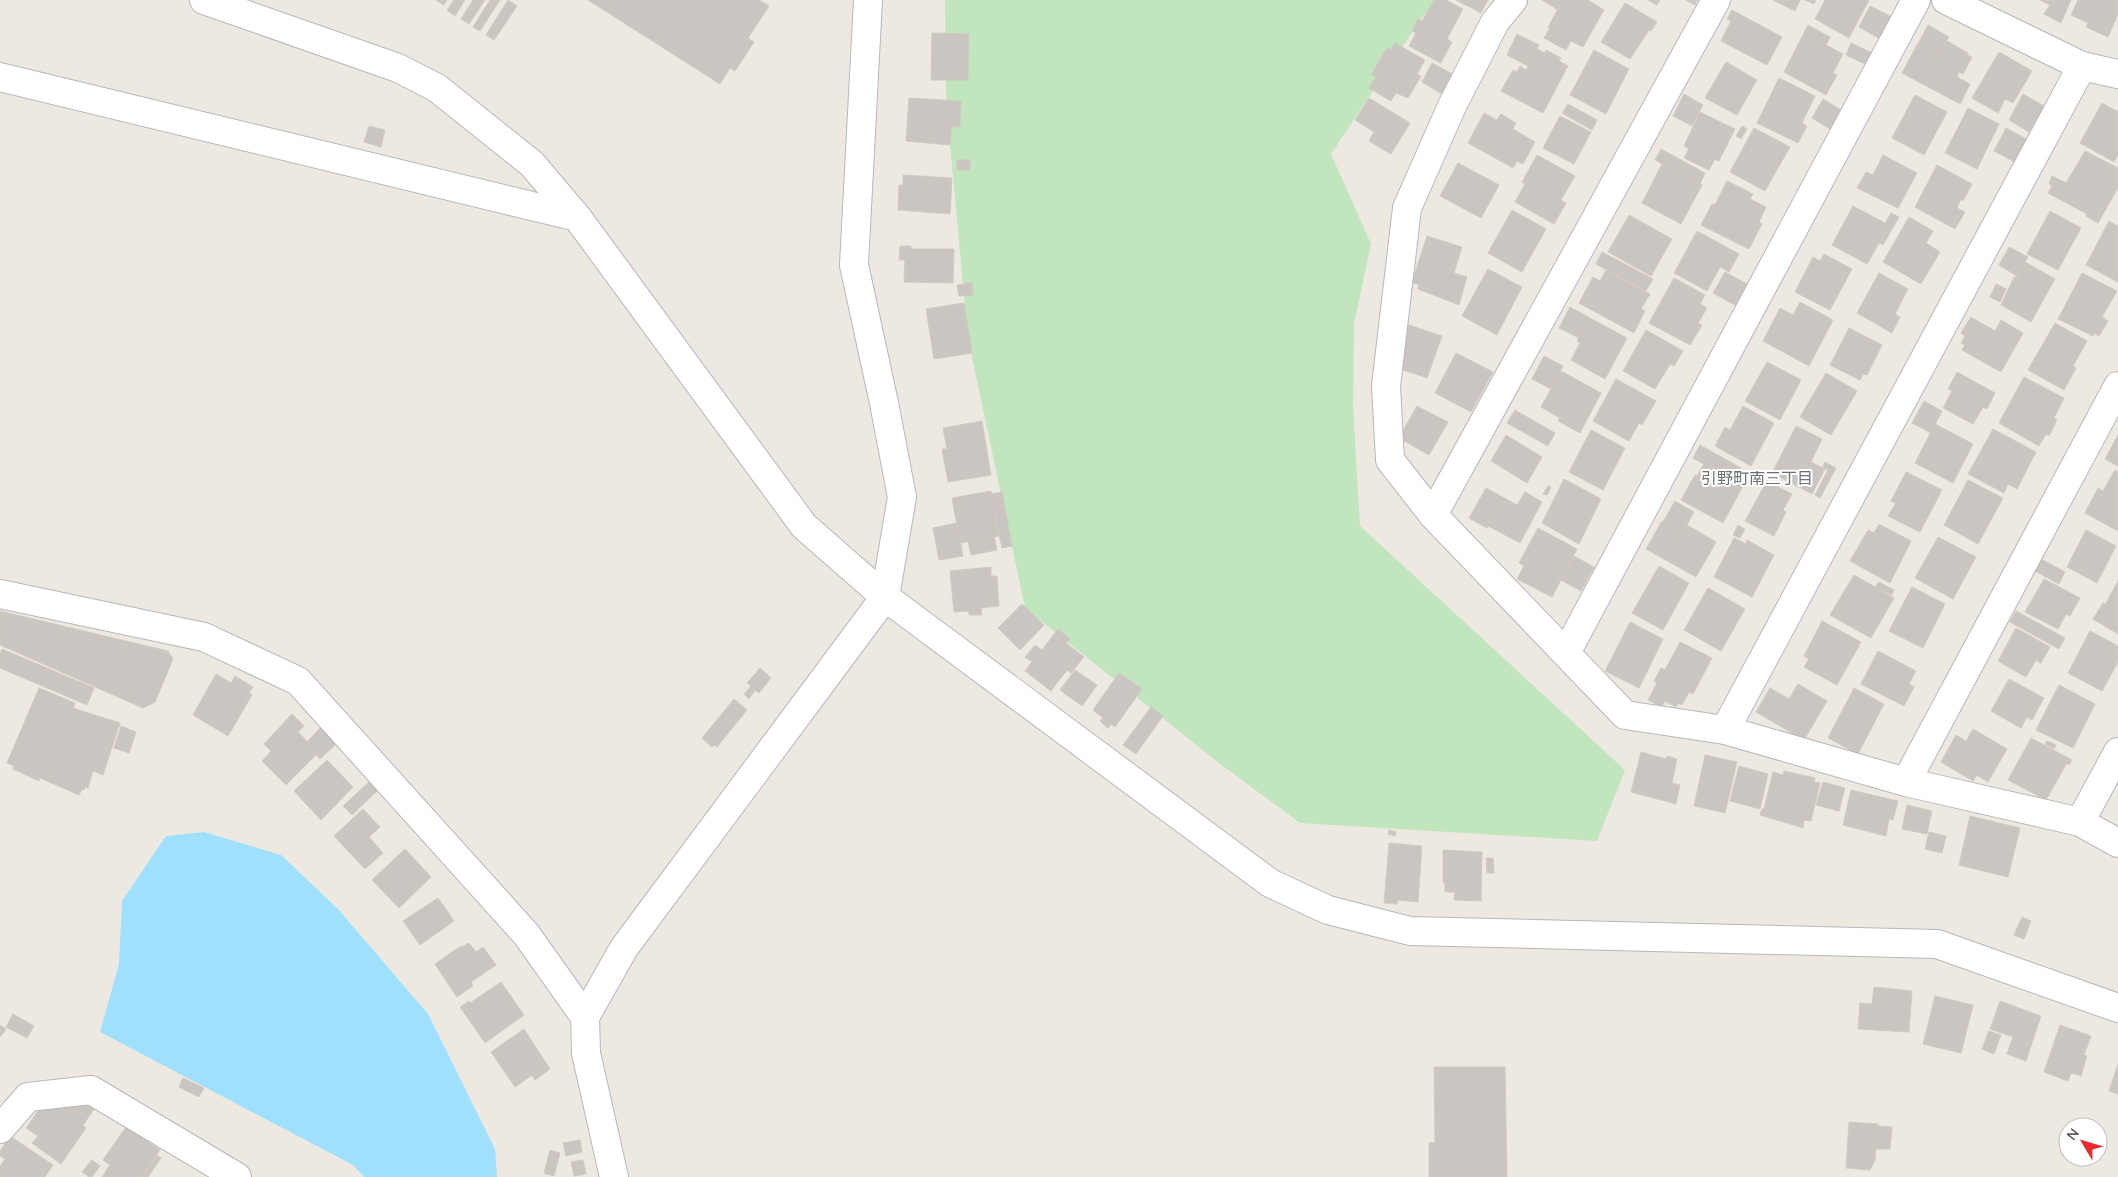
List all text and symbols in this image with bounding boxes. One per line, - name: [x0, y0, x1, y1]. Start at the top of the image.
- district label: 引野町南三丁目: [1701, 468, 1813, 488]
- north arrow: [2058, 1117, 2108, 1167]
- text: N: [2062, 1124, 2083, 1144]

